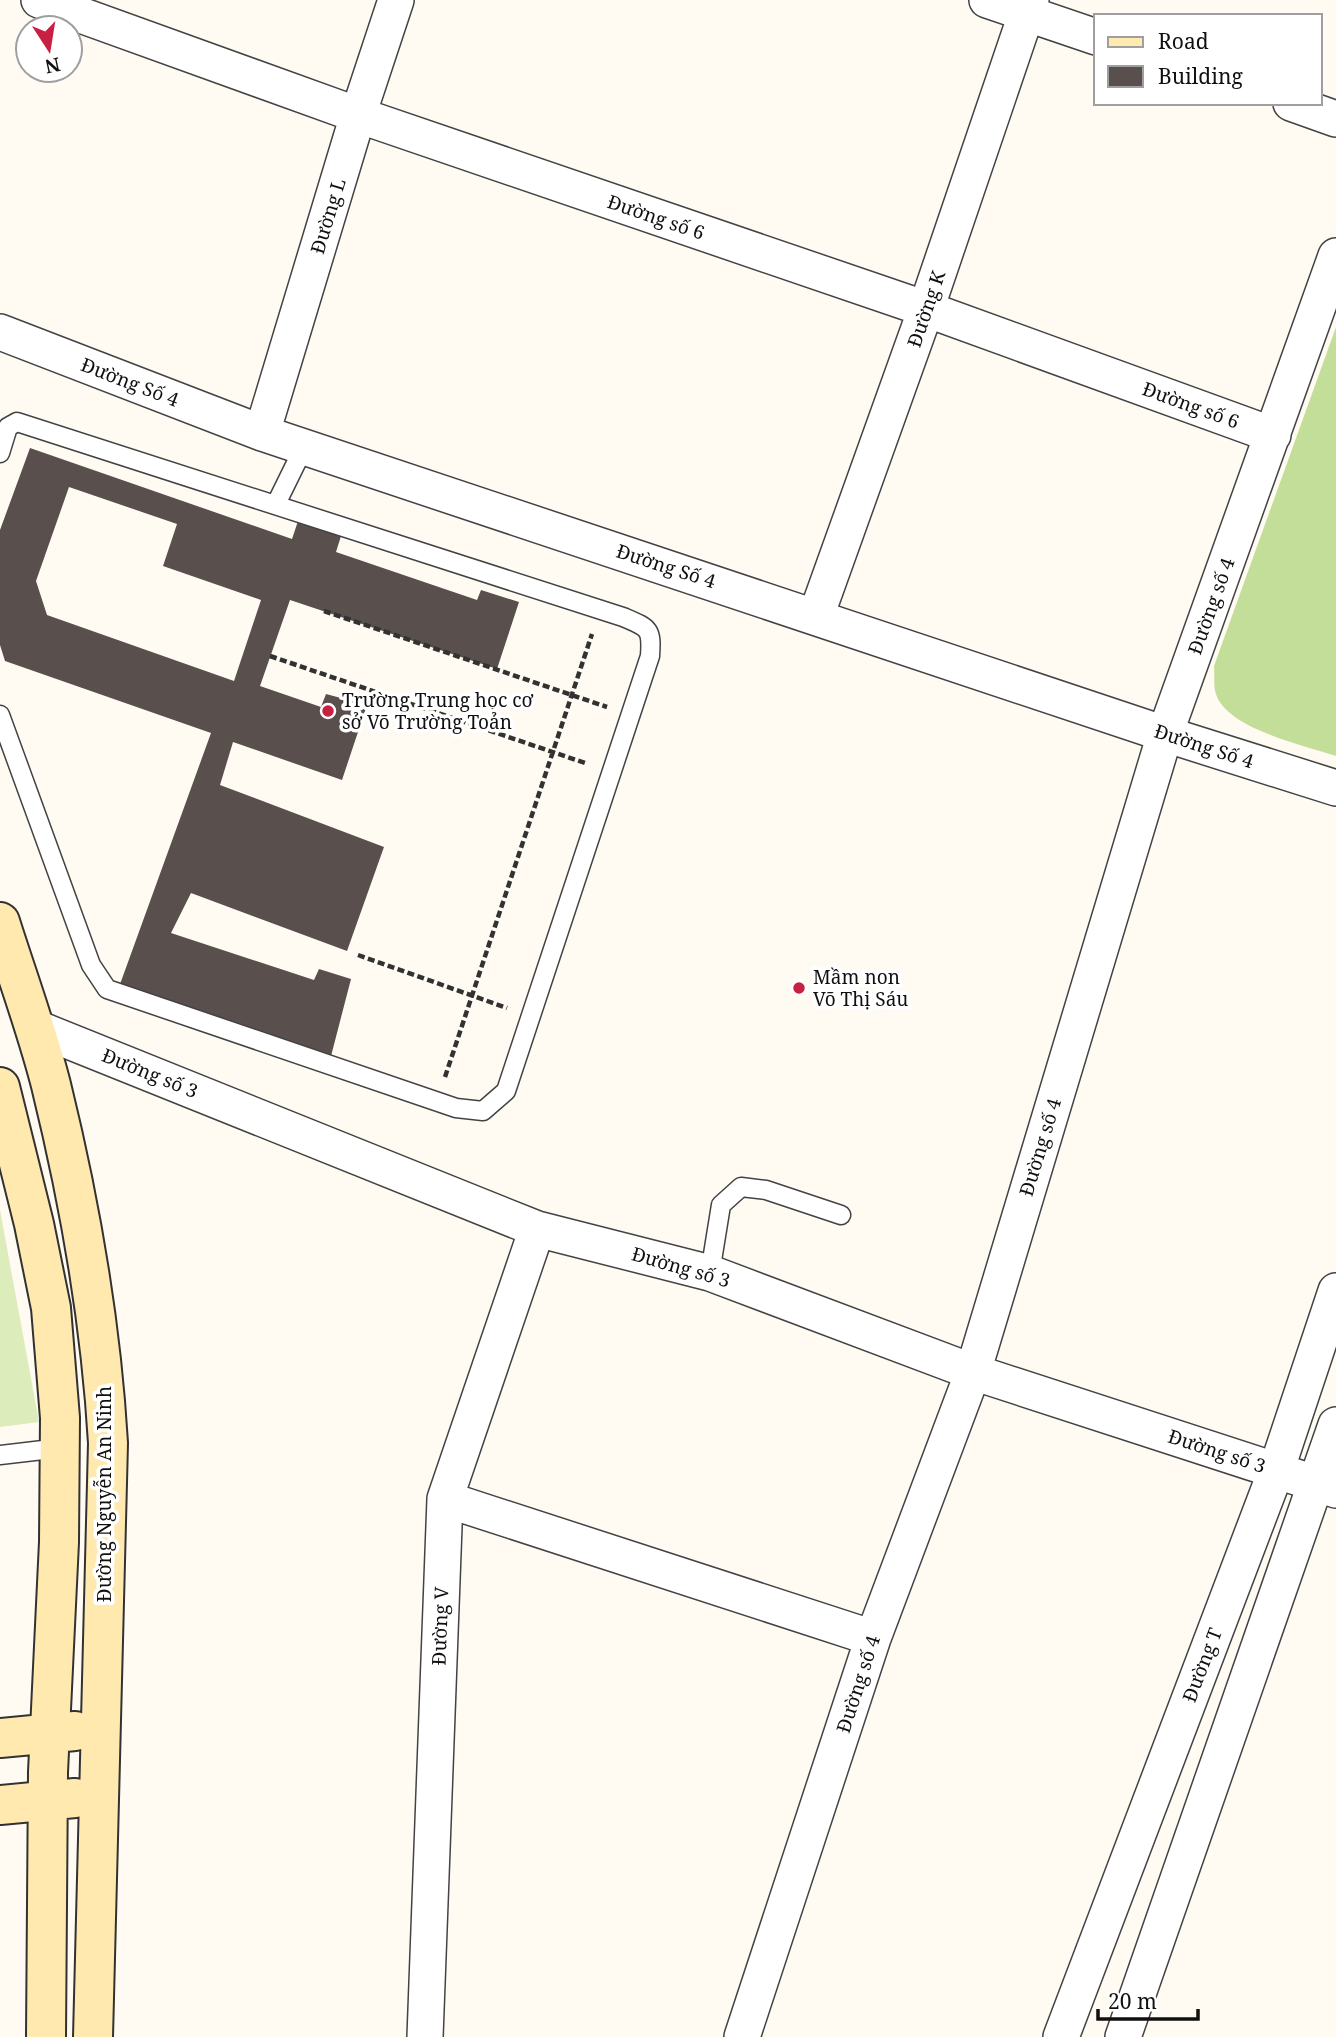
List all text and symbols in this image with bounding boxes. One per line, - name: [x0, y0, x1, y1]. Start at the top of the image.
- north arrow: [14, 14, 84, 84]
- legend: [1094, 14, 1322, 105]
- text: Road: [1158, 27, 1209, 55]
- text: N: [42, 51, 63, 80]
- text: Building: [1158, 62, 1243, 90]
- street label: Đường L: [304, 175, 352, 257]
- street label: Đường số 6: [604, 188, 708, 246]
- street label: Đường K: [901, 267, 951, 351]
- street label: Đường Số 4: [77, 351, 183, 413]
- street label: Đường số 6: [1139, 375, 1243, 435]
- street label: Đường Số 4: [613, 538, 719, 594]
- street label: Đường số 4: [1181, 554, 1241, 658]
- place label: Trường Trung học cơ sở Võ Trường Toản: [342, 687, 534, 735]
- marker: Trường Trung học cơ sở Võ Trường Toản: [320, 703, 336, 719]
- street label: Đường Số 4: [1151, 718, 1257, 774]
- place label: Mầm non Võ Thị Sáu: [813, 964, 908, 1012]
- marker: Mầm non Võ Thị Sáu: [791, 980, 807, 996]
- street label: Đường số 3: [98, 1042, 202, 1104]
- street label: Đường số 4: [1013, 1095, 1067, 1199]
- street label: Đường số 3: [629, 1241, 733, 1293]
- street label: Đường Nguyễn An Ninh: [91, 1386, 117, 1602]
- street label: Đường số 3: [1165, 1423, 1269, 1479]
- street label: Đường V: [426, 1586, 454, 1666]
- street label: Đường T: [1176, 1624, 1228, 1706]
- street label: Đường số 4: [830, 1632, 886, 1736]
- scale bar: [1098, 1978, 1198, 2022]
- text: 20 m: [1108, 1987, 1157, 2015]

